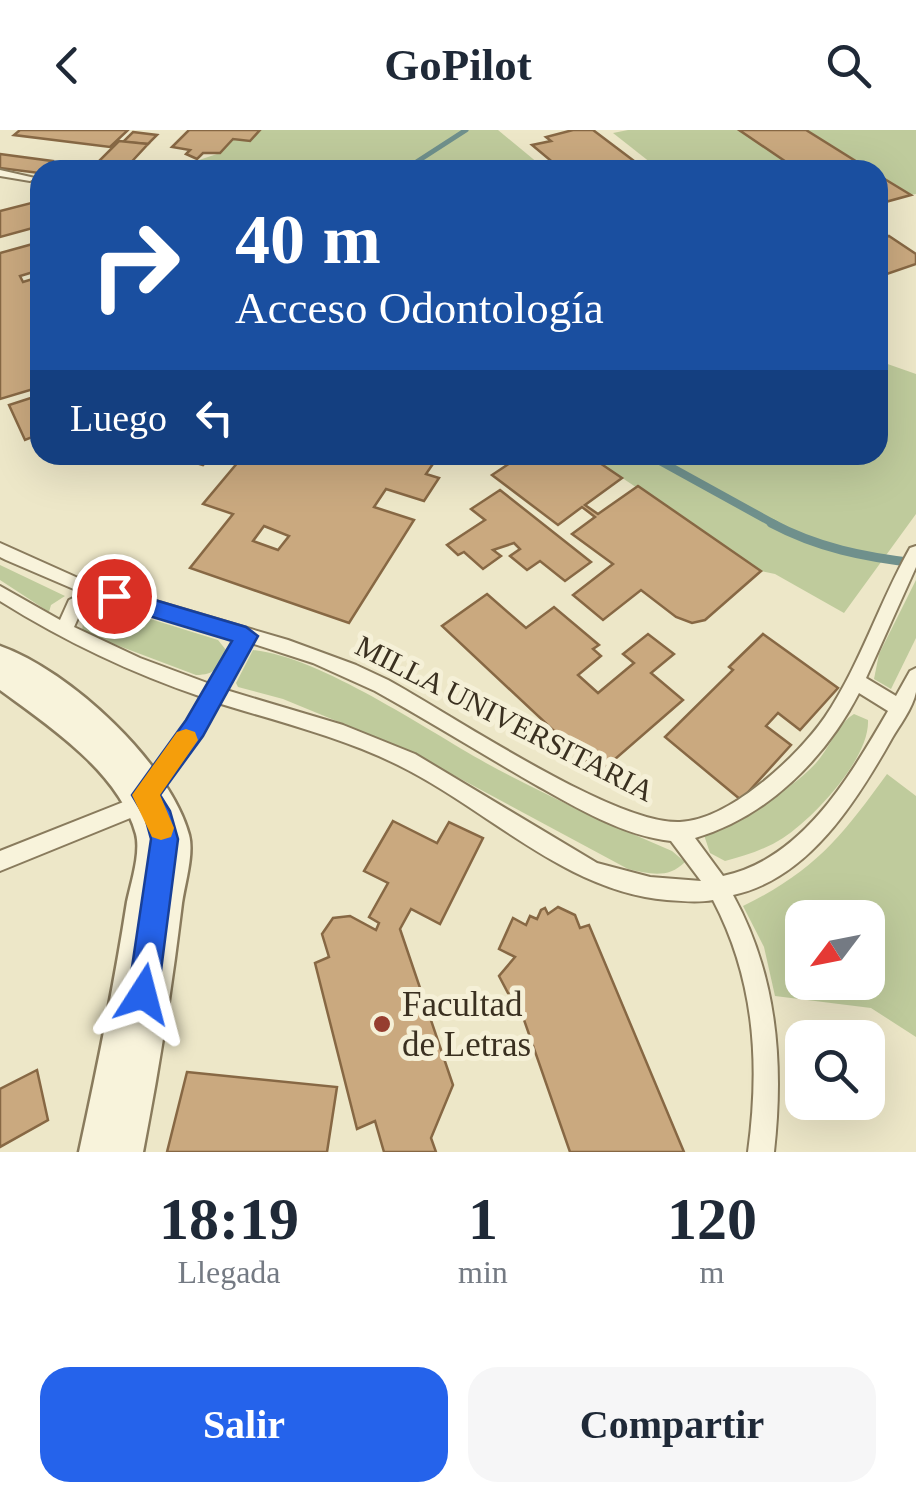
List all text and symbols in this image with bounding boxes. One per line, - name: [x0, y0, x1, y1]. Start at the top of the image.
- icon: back: [40, 38, 95, 93]
- icon: search: [821, 38, 876, 93]
- text: GoPilot: [384, 40, 532, 90]
- icon: right: [70, 200, 200, 330]
- text: 40 m: [235, 201, 381, 278]
- text: Acceso Odontología: [235, 283, 604, 333]
- icon: left: [187, 390, 242, 445]
- text: Luego: [70, 397, 167, 439]
- pin: [72, 554, 157, 639]
- icon: arrive: [87, 569, 142, 624]
- street label: MILLA UNIVERSITARIA: [350, 628, 660, 808]
- north arrow: [785, 900, 885, 1000]
- map controls: [785, 900, 885, 1120]
- position arrow: [91, 942, 195, 1046]
- place label: Facultad de Letras: [402, 985, 531, 1064]
- marker: Facultad de Letras: [371, 1013, 393, 1035]
- button: search: [785, 1020, 885, 1120]
- text: 18:19: [159, 1186, 299, 1252]
- text: 1: [468, 1186, 498, 1252]
- text: 120: [667, 1186, 757, 1252]
- text: Llegada: [178, 1254, 281, 1290]
- text: min: [458, 1254, 508, 1290]
- text: m: [699, 1254, 724, 1290]
- button: Salir: [40, 1367, 448, 1482]
- button: Compartir: [468, 1367, 876, 1482]

